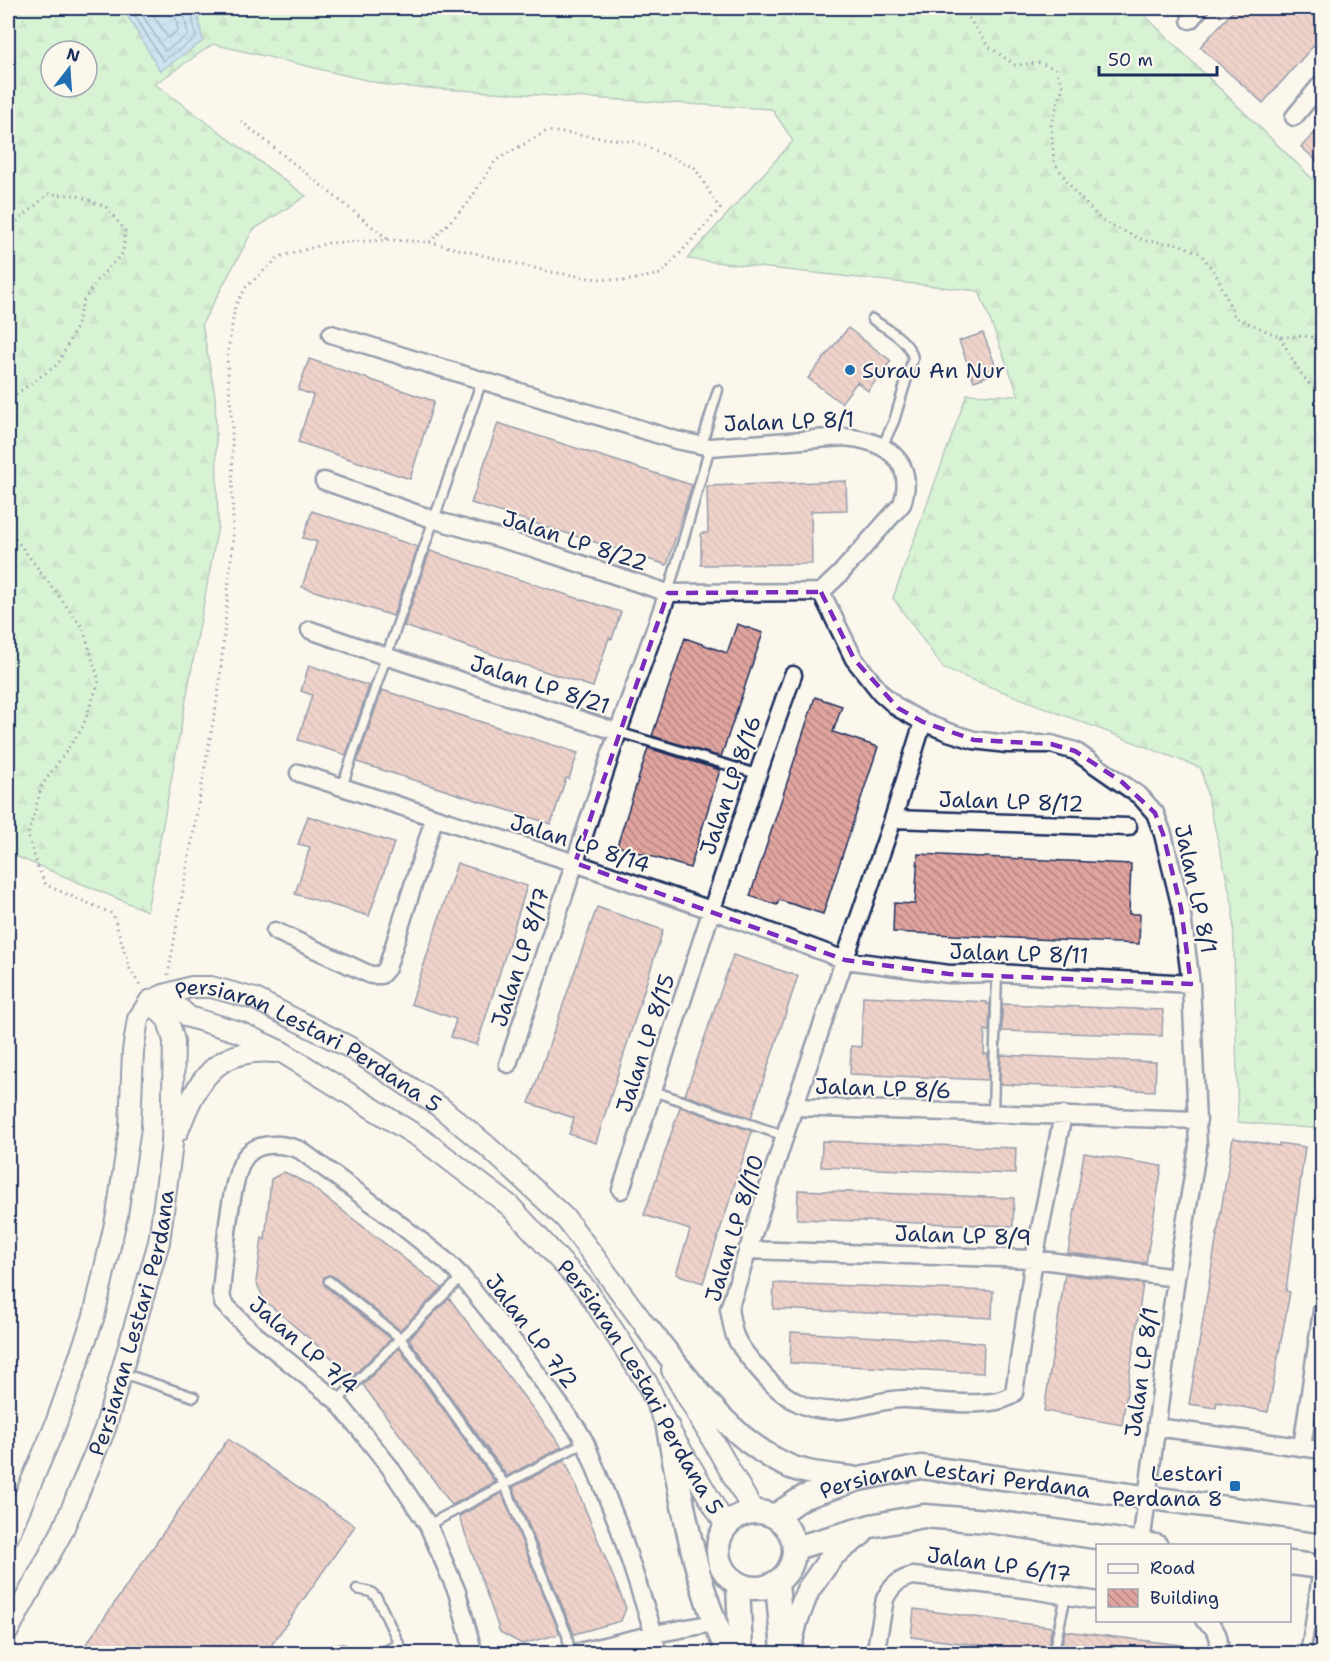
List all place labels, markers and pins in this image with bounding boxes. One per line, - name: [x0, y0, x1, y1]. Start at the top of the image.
- place label: Surau An Nur: [862, 356, 1005, 385]
- marker: Surau An Nur: [843, 363, 857, 377]
- place label: Lestari Perdana 8: [1112, 1459, 1223, 1513]
- marker: Lestari Perdana 8: [1228, 1479, 1242, 1493]

